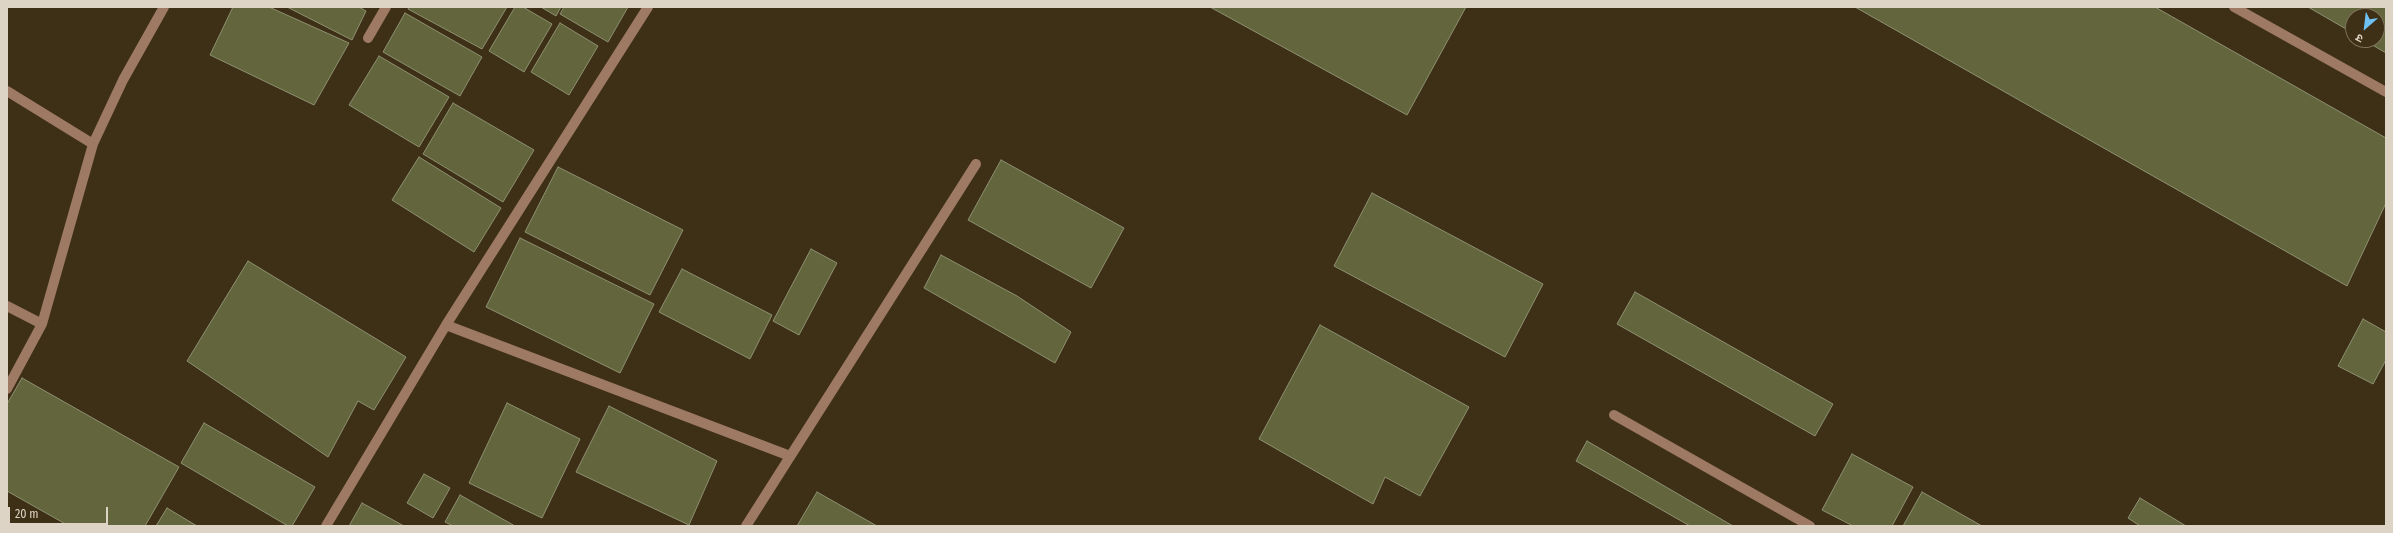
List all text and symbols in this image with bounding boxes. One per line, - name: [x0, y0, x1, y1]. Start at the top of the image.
- north arrow: [2345, 8, 2385, 48]
- text: उ: [2354, 31, 2365, 45]
- scale bar: [10, 499, 110, 525]
- text: 20 m: [15, 507, 39, 521]

